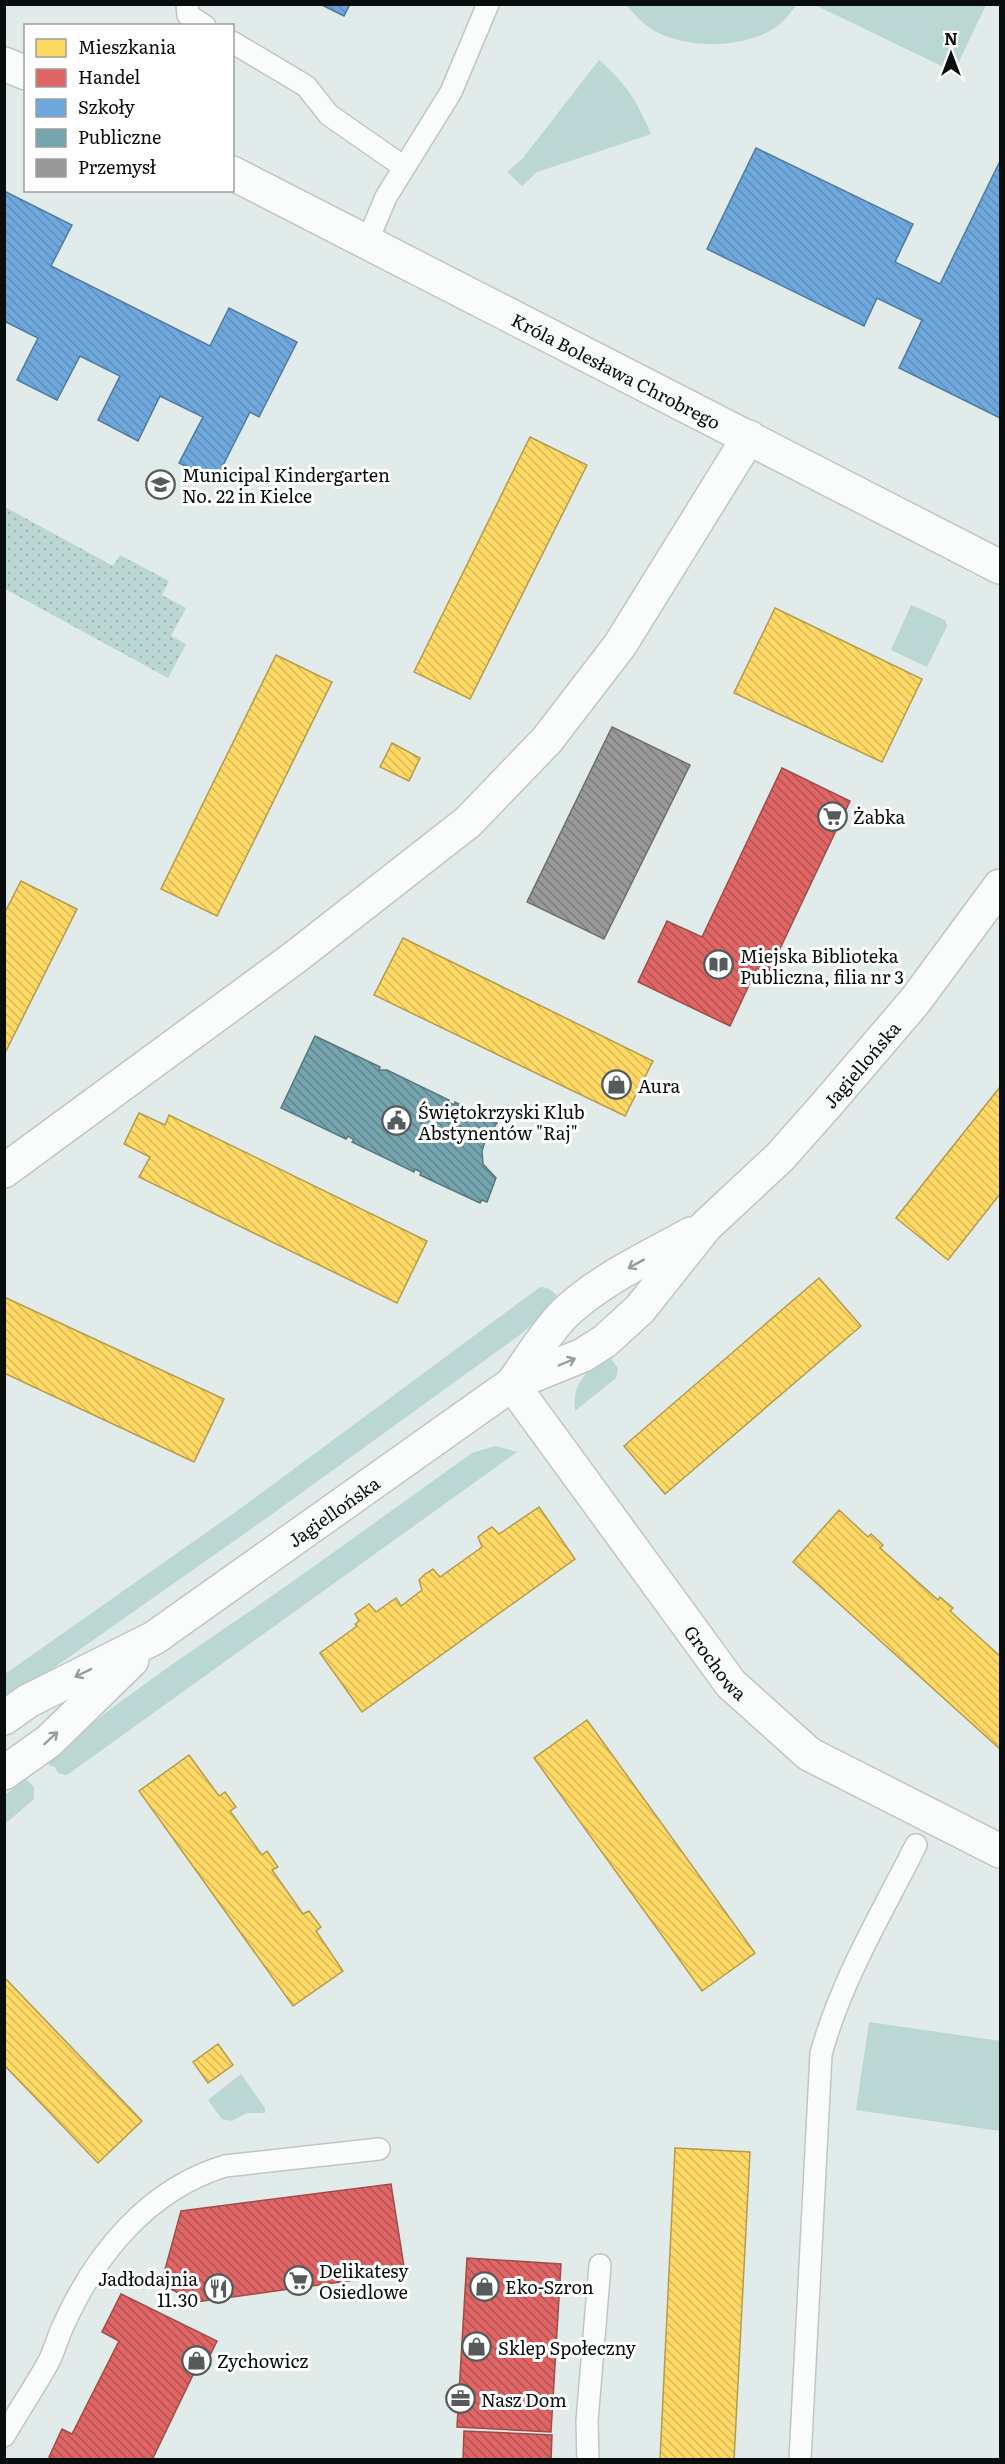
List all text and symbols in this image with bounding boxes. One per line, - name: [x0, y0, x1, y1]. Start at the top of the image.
- legend: [24, 24, 234, 192]
- north arrow: [921, 24, 981, 84]
- text: N: [944, 26, 958, 50]
- text: Mieszkania: [78, 33, 176, 60]
- text: Handel: [78, 63, 140, 90]
- text: Szkoły: [78, 93, 136, 120]
- text: Publiczne: [78, 123, 161, 150]
- text: Przemysł: [78, 153, 156, 180]
- street label: Króla Bolesława Chrobrego: [507, 305, 726, 435]
- place label: Municipal Kindergarten No. 22 in Kielce: [182, 461, 390, 509]
- school or university icon: Municipal Kindergarten No. 22 in Kielce: [145, 468, 177, 500]
- supermarket icon: Żabka: [816, 800, 848, 832]
- place label: Żabka: [853, 803, 906, 830]
- place label: Miejska Biblioteka Publiczna, filia nr 3: [740, 942, 904, 990]
- library icon: Miejska Biblioteka Publiczna, filia nr 3: [703, 949, 735, 981]
- street label: Jagiellońska: [816, 1014, 906, 1114]
- shop icon: Aura: [601, 1069, 633, 1101]
- place label: Aura: [638, 1072, 680, 1099]
- place label: Świętokrzyski Klub Abstynentów "Raj": [418, 1098, 585, 1146]
- public building icon: Świętokrzyski Klub Abstynentów "Raj": [381, 1105, 413, 1137]
- one-way arrow: [628, 1258, 645, 1270]
- one-way arrow: [557, 1356, 575, 1367]
- street label: Jagiellońska: [282, 1469, 385, 1553]
- street label: Grochowa: [678, 1619, 753, 1706]
- one-way arrow: [75, 1668, 93, 1680]
- one-way arrow: [43, 1731, 58, 1745]
- place label: Delikatesy Osiedlowe: [319, 2257, 409, 2305]
- supermarket icon: Delikatesy Osiedlowe: [282, 2264, 314, 2296]
- place label: Jadłodajnia 11.30: [98, 2265, 198, 2313]
- shop icon: Eko-Szron: [468, 2270, 500, 2302]
- restaurant icon: Jadłodajnia 11.30: [203, 2272, 235, 2304]
- place label: Eko-Szron: [505, 2273, 594, 2300]
- shop icon: Sklep Społeczny: [461, 2331, 493, 2363]
- place label: Sklep Społeczny: [498, 2334, 636, 2361]
- shop icon: Zychowicz: [180, 2344, 212, 2376]
- place label: Zychowicz: [217, 2347, 309, 2374]
- office icon: Nasz Dom: [444, 2383, 476, 2415]
- place label: Nasz Dom: [481, 2386, 567, 2413]

